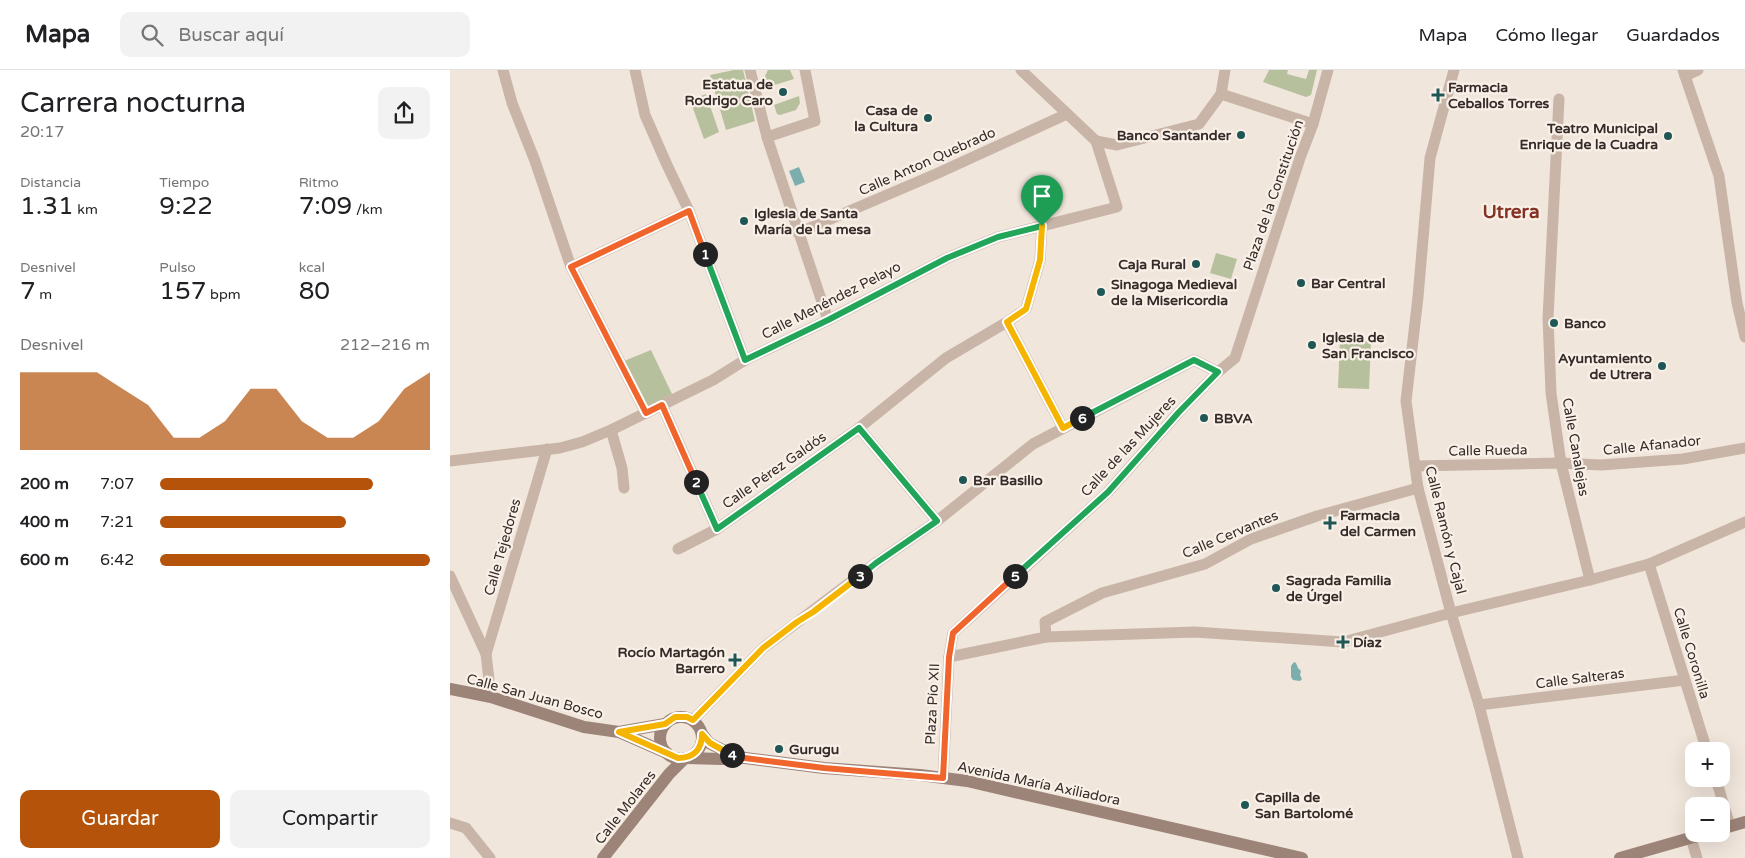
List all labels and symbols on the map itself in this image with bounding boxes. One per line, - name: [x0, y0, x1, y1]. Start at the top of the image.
- place label: Estatua de Rodrigo Caro: [685, 76, 773, 109]
- place label: Farmacia Ceballos Torres: [1448, 79, 1550, 112]
- marker: Estatua de Rodrigo Caro: [777, 86, 789, 98]
- marker: Farmacia Ceballos Torres: [1432, 89, 1444, 101]
- place label: Casa de la Cultura: [854, 102, 918, 135]
- marker: Casa de la Cultura: [922, 112, 934, 124]
- street label: Plaza de la Constitución: [1240, 117, 1307, 273]
- place label: Teatro Municipal Enrique de la Cuadra: [1519, 120, 1658, 153]
- street label: Calle Anton Quebrado: [856, 124, 998, 199]
- place label: Banco Santander: [1117, 127, 1232, 144]
- marker: Banco Santander: [1235, 129, 1247, 141]
- marker: Teatro Municipal Enrique de la Cuadra: [1662, 130, 1674, 142]
- pin: [1021, 175, 1063, 226]
- district label: Utrera: [1482, 201, 1540, 223]
- place label: Iglesia de Santa María de La mesa: [754, 205, 871, 238]
- marker: Iglesia de Santa María de La mesa: [738, 215, 750, 227]
- pin: 1: [692, 242, 718, 266]
- place label: Caja Rural: [1118, 256, 1186, 273]
- street label: Calle Menéndez Pelayo: [759, 258, 904, 343]
- marker: Caja Rural: [1190, 258, 1202, 270]
- place label: Bar Central: [1311, 275, 1385, 292]
- place label: Sinagoga Medieval de la Misericordia: [1111, 276, 1237, 309]
- marker: Bar Central: [1295, 277, 1307, 289]
- marker: Sinagoga Medieval de la Misericordia: [1095, 286, 1107, 298]
- place label: Banco: [1564, 315, 1607, 332]
- marker: Banco: [1548, 317, 1560, 329]
- place label: Iglesia de San Francisco: [1322, 329, 1415, 362]
- marker: Iglesia de San Francisco: [1306, 339, 1318, 351]
- place label: Ayuntamiento de Utrera: [1558, 350, 1652, 383]
- marker: Ayuntamiento de Utrera: [1656, 360, 1668, 372]
- street label: Calle de las Mujeres: [1077, 392, 1180, 500]
- street label: Calle Canalejas: [1558, 397, 1593, 498]
- pin: 6: [1070, 406, 1094, 430]
- place label: BBVA: [1214, 410, 1253, 427]
- marker: BBVA: [1198, 412, 1210, 424]
- street label: Calle Pérez Galdós: [719, 428, 830, 513]
- street label: Calle Afanador: [1602, 432, 1702, 459]
- street label: Calle Rueda: [1448, 441, 1528, 460]
- street label: Calle Ramón y Cajal: [1421, 464, 1470, 596]
- pin: 2: [684, 470, 708, 494]
- place label: Bar Basilio: [973, 472, 1043, 489]
- marker: Bar Basilio: [957, 474, 969, 486]
- street label: Calle Tejedores: [480, 496, 525, 598]
- street label: Calle Cervantes: [1180, 507, 1281, 562]
- place label: Farmacia del Carmen: [1340, 507, 1416, 540]
- marker: Farmacia del Carmen: [1324, 517, 1336, 529]
- pin: 3: [848, 564, 872, 588]
- pin: 5: [1002, 564, 1028, 588]
- place label: Sagrada Familia de Úrgel: [1286, 572, 1392, 605]
- marker: Sagrada Familia de Úrgel: [1270, 582, 1282, 594]
- street label: Calle Coronilla: [1670, 605, 1713, 701]
- place label: Díaz: [1353, 634, 1382, 651]
- marker: Díaz: [1337, 636, 1349, 648]
- place label: Rocío Martagón Barrero: [618, 644, 725, 677]
- marker: Rocío Martagón Barrero: [729, 654, 741, 666]
- street label: Plaza Pío XII: [922, 663, 943, 745]
- street label: Calle Salteras: [1535, 665, 1626, 692]
- street label: Calle San Juan Bosco: [465, 670, 605, 723]
- place label: Gurugu: [789, 741, 839, 758]
- pin: 4: [720, 742, 744, 768]
- marker: Gurugu: [773, 743, 785, 755]
- street label: Avenida María Axiliadora: [956, 758, 1122, 809]
- street label: Calle Molares: [591, 767, 660, 848]
- place label: Capilla de San Bartolomé: [1255, 789, 1353, 822]
- marker: Capilla de San Bartolomé: [1239, 799, 1251, 811]

